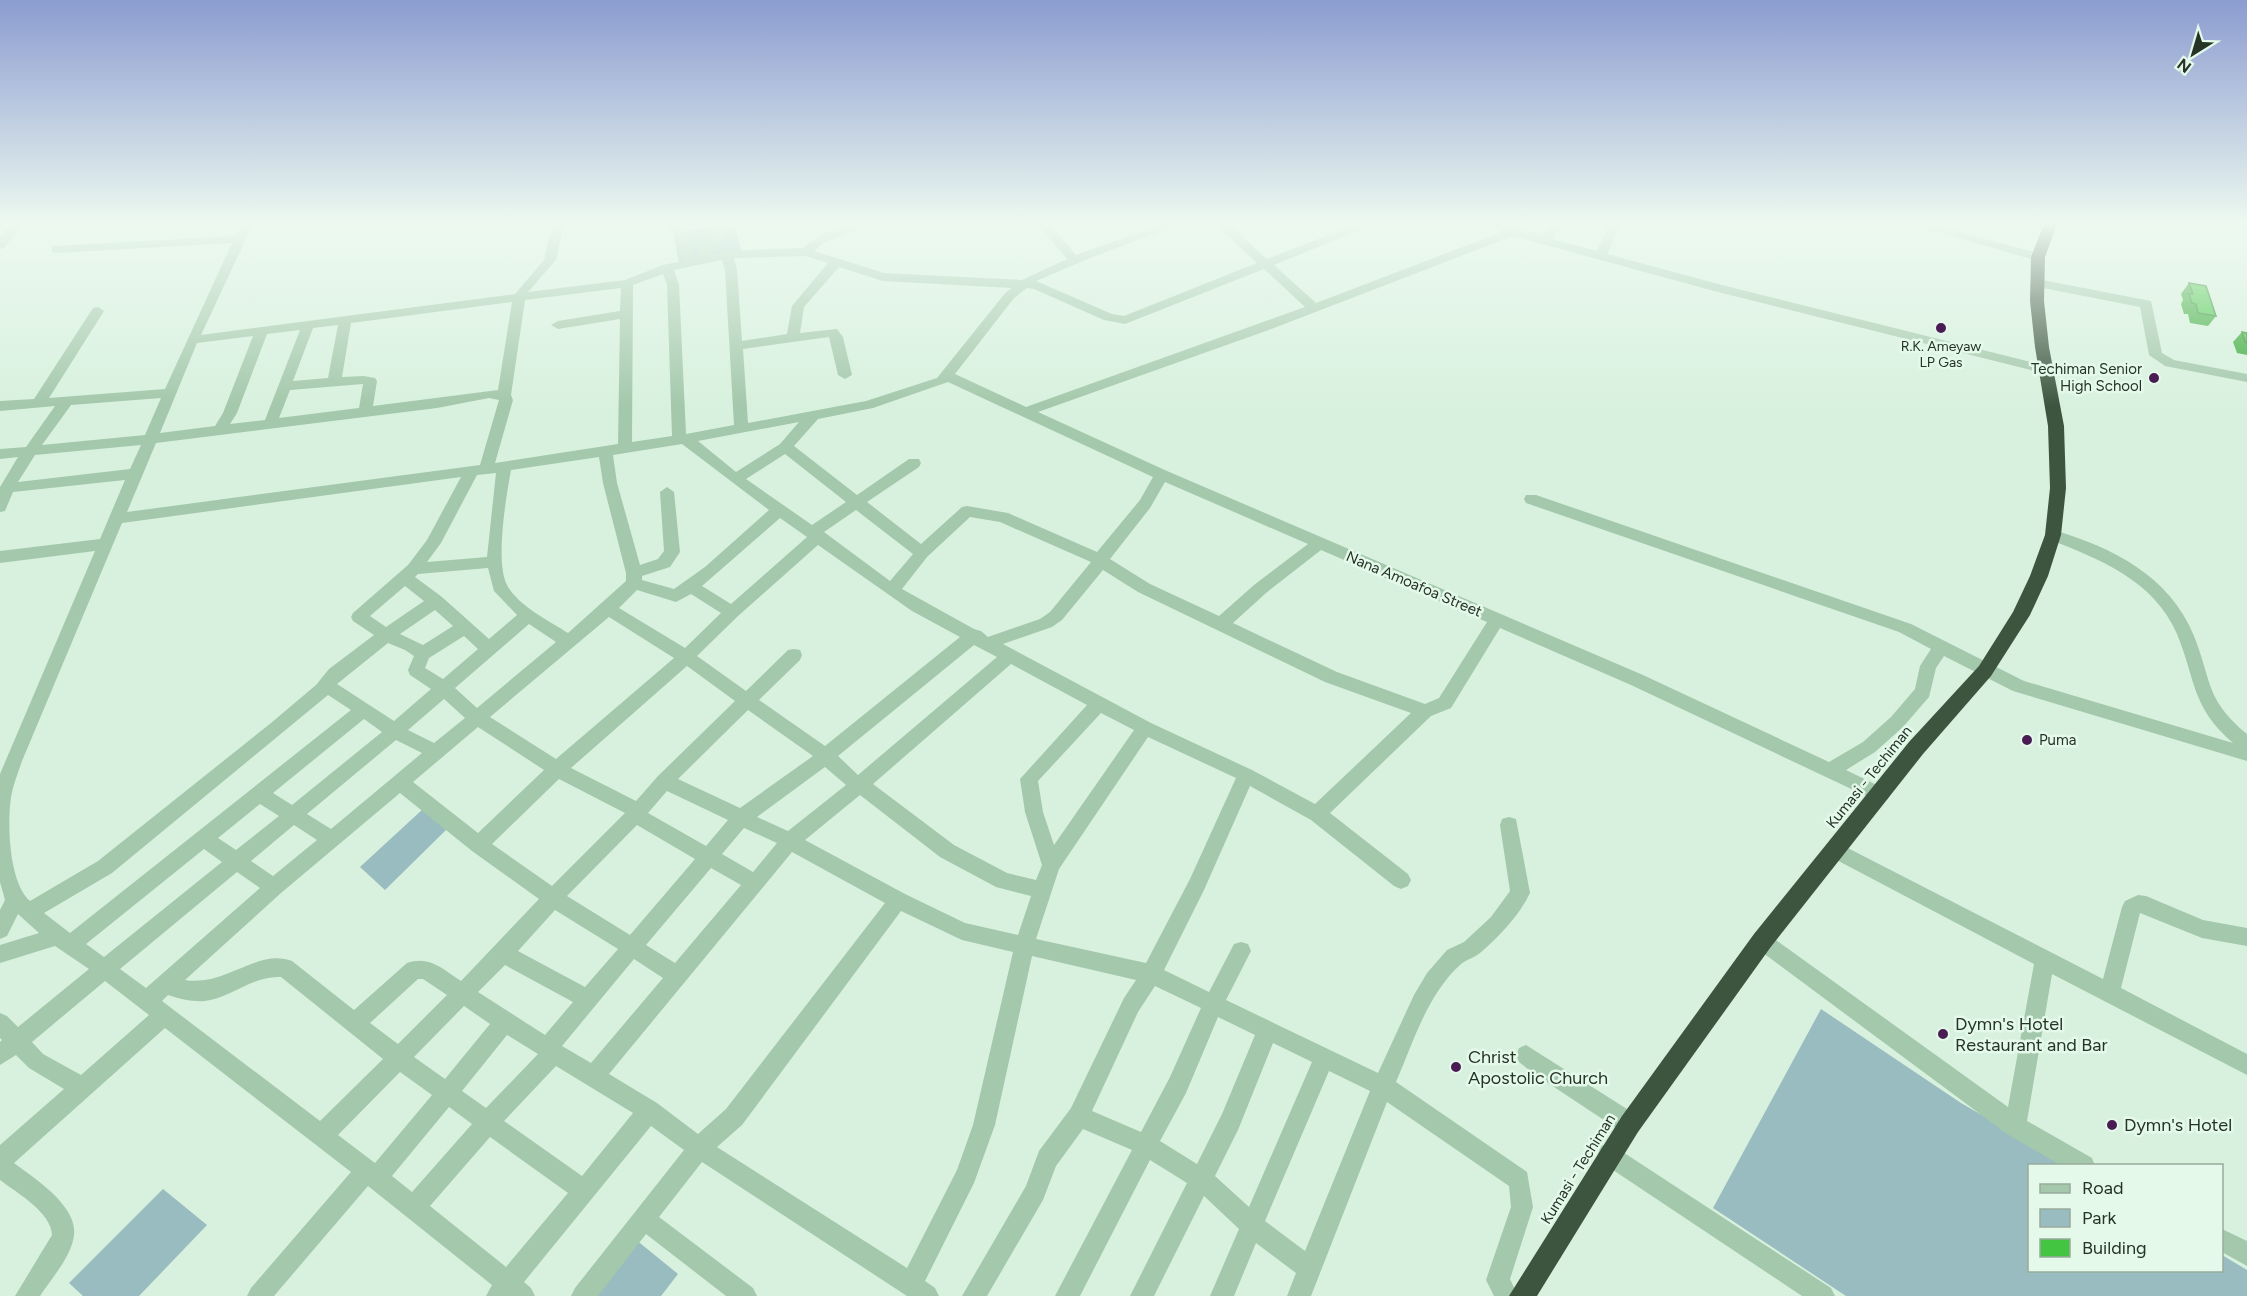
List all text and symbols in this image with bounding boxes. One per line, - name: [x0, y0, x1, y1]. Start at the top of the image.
- north arrow: [2163, 24, 2223, 84]
- text: N: [2174, 54, 2195, 77]
- marker: R.K. Ameyaw LP Gas: [1934, 321, 1948, 335]
- place label: R.K. Ameyaw LP Gas: [1901, 338, 1981, 371]
- place label: Techiman Senior High School: [2031, 360, 2142, 395]
- marker: Techiman Senior High School: [2147, 371, 2161, 385]
- street label: Nana Amoafoa Street: [1343, 547, 1485, 621]
- street label: Kumasi - Techiman: [1822, 722, 1916, 832]
- place label: Puma: [2039, 731, 2076, 749]
- marker: Puma: [2020, 733, 2034, 747]
- place label: Dymn's Hotel Restaurant and Bar: [1955, 1013, 2108, 1056]
- marker: Dymn's Hotel Restaurant and Bar: [1936, 1027, 1950, 1041]
- place label: Christ Apostolic Church: [1468, 1046, 1608, 1089]
- marker: Christ Apostolic Church: [1449, 1060, 1463, 1074]
- street label: Kumasi - Techiman: [1537, 1111, 1619, 1227]
- place label: Dymn's Hotel: [2124, 1114, 2232, 1136]
- marker: Dymn's Hotel: [2105, 1118, 2119, 1132]
- legend: [2028, 1164, 2223, 1272]
- text: Road: [2082, 1177, 2123, 1199]
- text: Park: [2082, 1207, 2117, 1229]
- text: Building: [2082, 1237, 2147, 1259]

